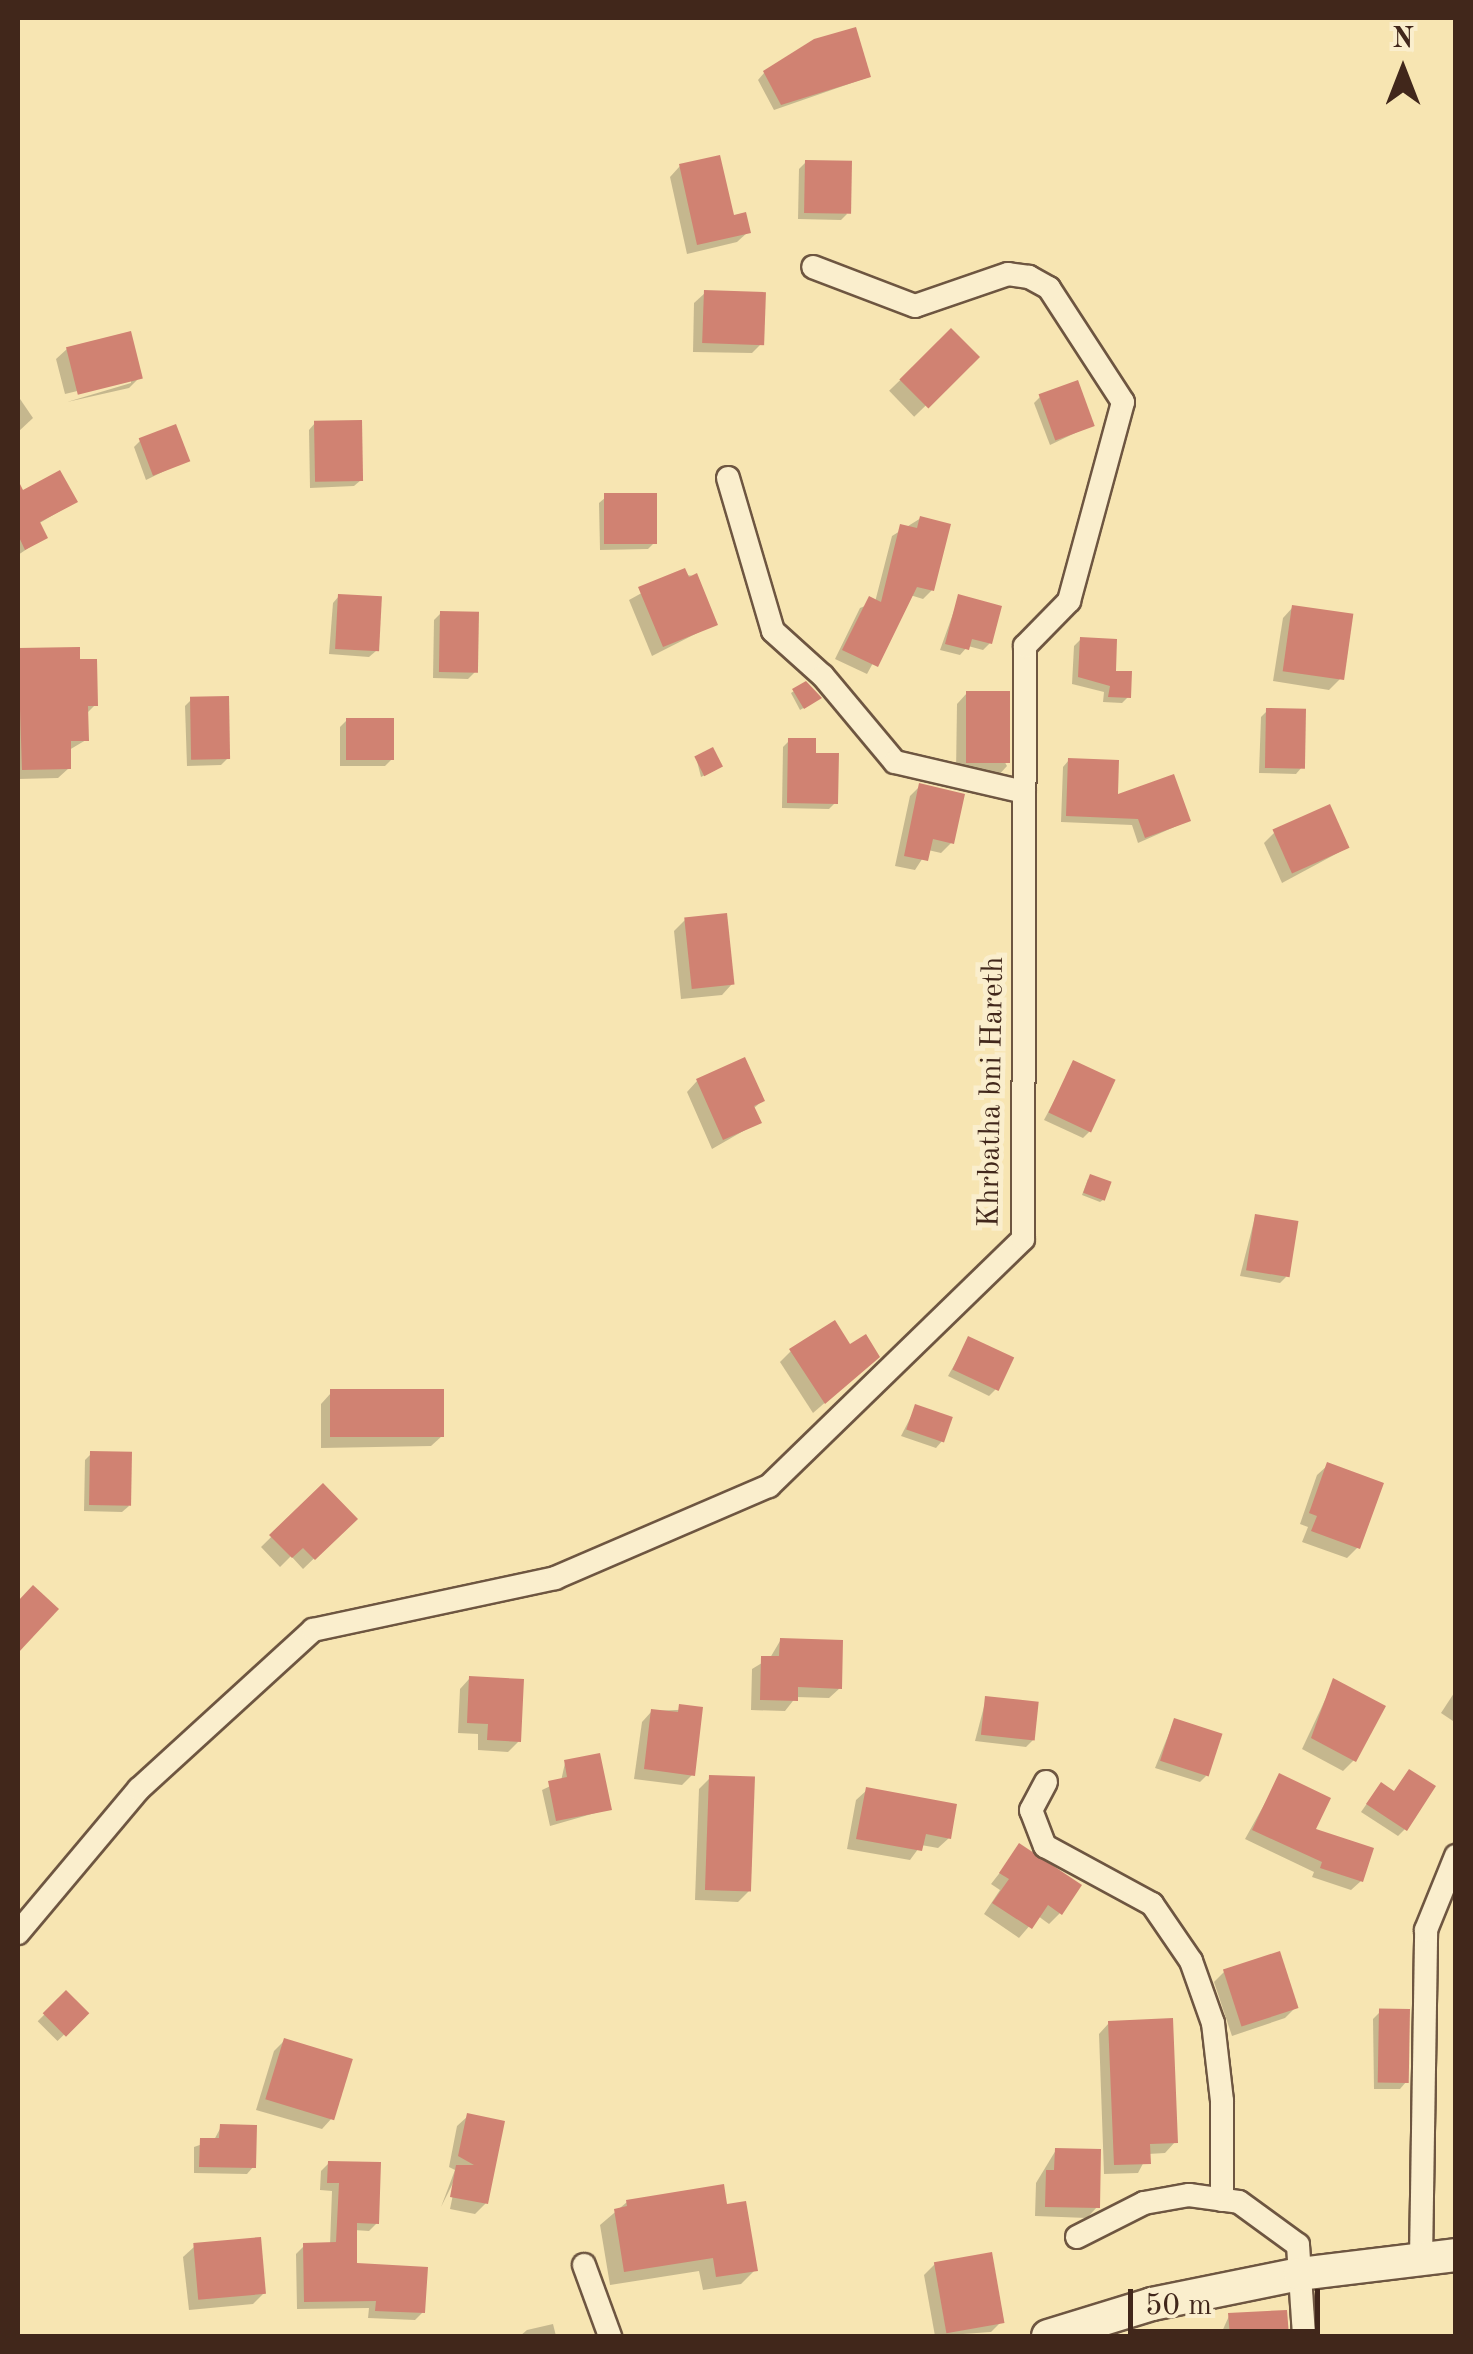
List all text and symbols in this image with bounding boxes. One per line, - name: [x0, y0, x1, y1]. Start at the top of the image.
- north arrow: [1353, 20, 1453, 120]
- text: N: [1392, 26, 1414, 54]
- street label: Khrbatha bni Hareth: [972, 956, 1012, 1228]
- scale bar: [1133, 2269, 1326, 2331]
- text: 50 m: [1145, 2291, 1212, 2321]

